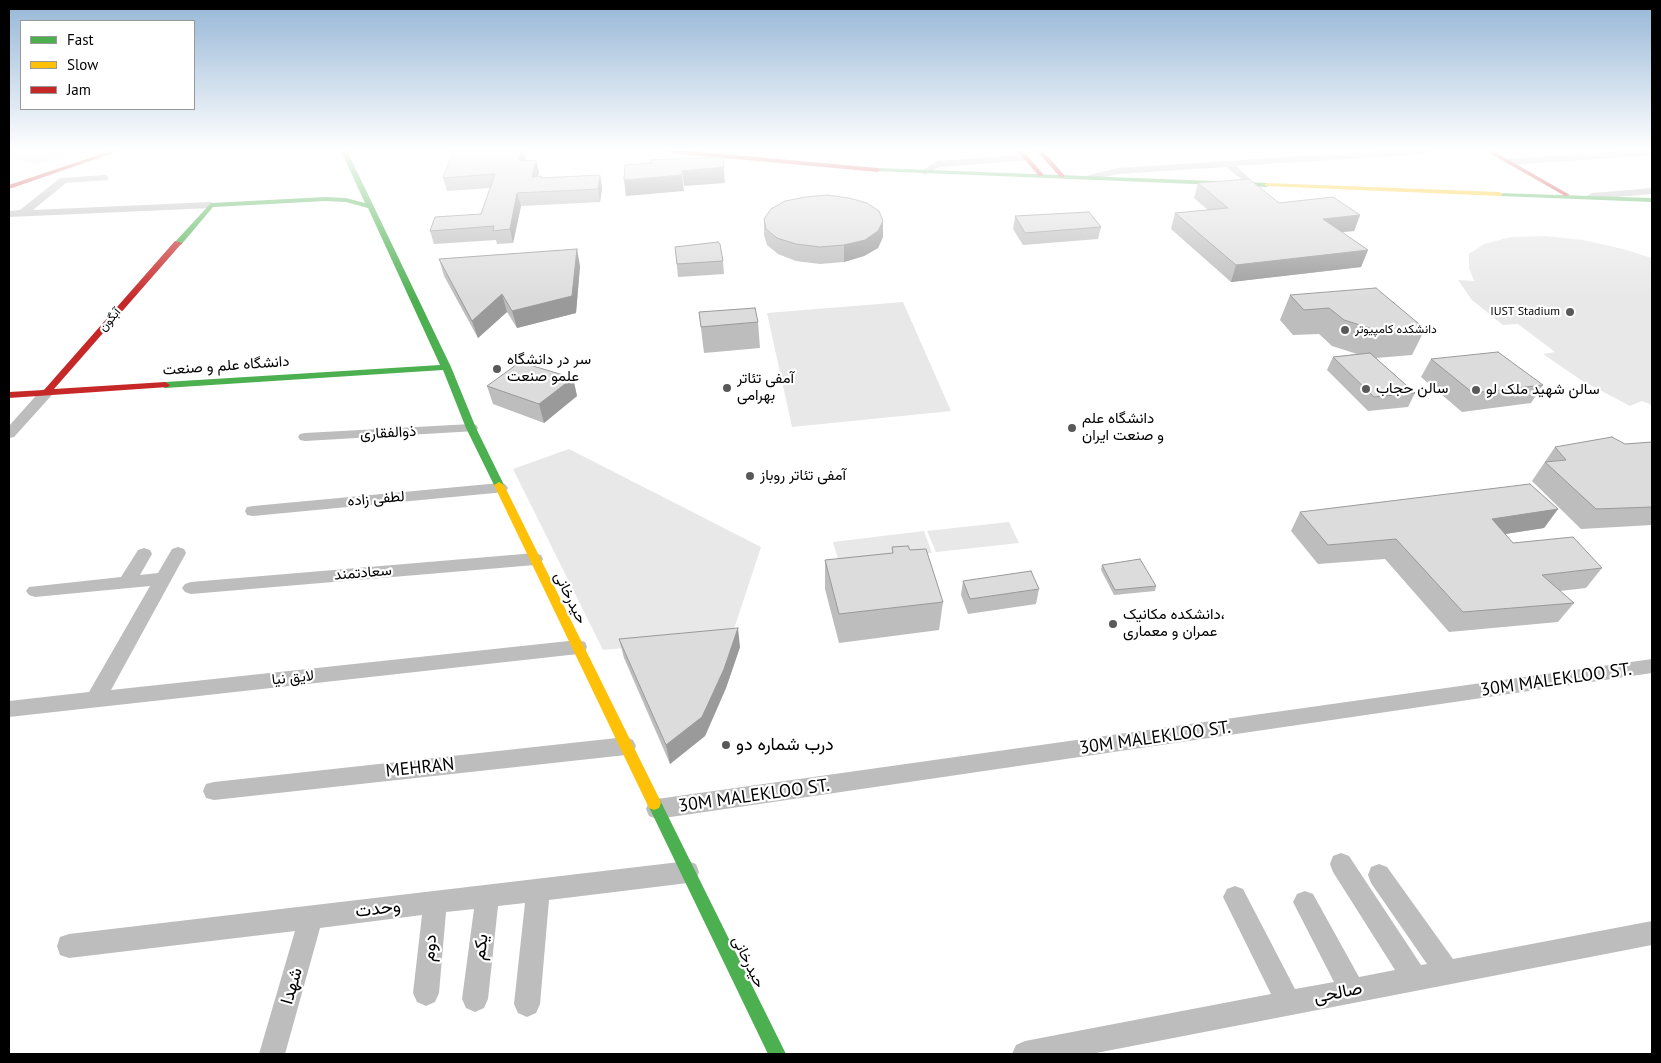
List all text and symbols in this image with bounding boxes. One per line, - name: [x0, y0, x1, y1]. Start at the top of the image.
- legend: [20, 20, 195, 110]
- text: Fast: [67, 30, 94, 49]
- text: Slow: [67, 55, 98, 74]
- text: Jam: [67, 80, 91, 99]
- street label: آبگون: [96, 305, 124, 335]
- place label: IUST Stadium: [1490, 305, 1560, 319]
- marker: IUST Stadium: [1564, 306, 1576, 318]
- place label: دانشکده کامپیوتر: [1355, 323, 1437, 337]
- marker: دانشکده کامپیوتر: [1339, 324, 1351, 336]
- place label: سر در دانشگاه علمو صنعت: [507, 351, 591, 386]
- street label: دانشگاه علم و صنعت: [162, 353, 290, 379]
- marker: سر در دانشگاه علمو صنعت: [491, 363, 503, 375]
- place label: آمفی تئاتر بهرامی: [737, 370, 794, 405]
- place label: سالن حجاب: [1376, 380, 1448, 398]
- place label: سالن شهید ملک لو: [1486, 381, 1600, 399]
- marker: آمفی تئاتر بهرامی: [721, 382, 733, 394]
- marker: سالن حجاب: [1360, 383, 1372, 395]
- marker: سالن شهید ملک لو: [1470, 384, 1482, 396]
- place label: دانشگاه علم و صنعت ایران: [1082, 410, 1164, 445]
- marker: دانشگاه علم و صنعت ایران: [1066, 422, 1078, 434]
- street label: ذوالفقاری: [359, 423, 417, 443]
- place label: آمفی تئاتر روباز: [760, 467, 846, 485]
- marker: آمفی تئاتر روباز: [744, 470, 756, 482]
- street label: لطفی زاده: [347, 488, 405, 510]
- street label: سعادتمند: [333, 562, 393, 584]
- street label: حیدرخانی: [550, 569, 590, 627]
- place label: دانشکده مکانیک، عمران و معماری: [1123, 606, 1225, 641]
- marker: دانشکده مکانیک، عمران و معماری: [1107, 618, 1119, 630]
- street label: 30M MALEKLOO ST.: [1479, 659, 1633, 701]
- street label: لایق نیا: [271, 667, 315, 689]
- street label: 30M MALEKLOO ST.: [1078, 717, 1232, 759]
- place label: درب شماره دو: [736, 734, 834, 756]
- marker: درب شماره دو: [720, 739, 732, 751]
- street label: MEHRAN: [385, 754, 455, 782]
- street label: 30M MALEKLOO ST.: [677, 775, 831, 817]
- street label: وحدت: [354, 896, 402, 922]
- street label: دوم: [418, 933, 442, 963]
- street label: یکم: [469, 933, 493, 961]
- street label: حیدرخانی: [728, 933, 768, 991]
- street label: شهدا: [277, 965, 307, 1007]
- street label: صالحی: [1312, 978, 1364, 1008]

